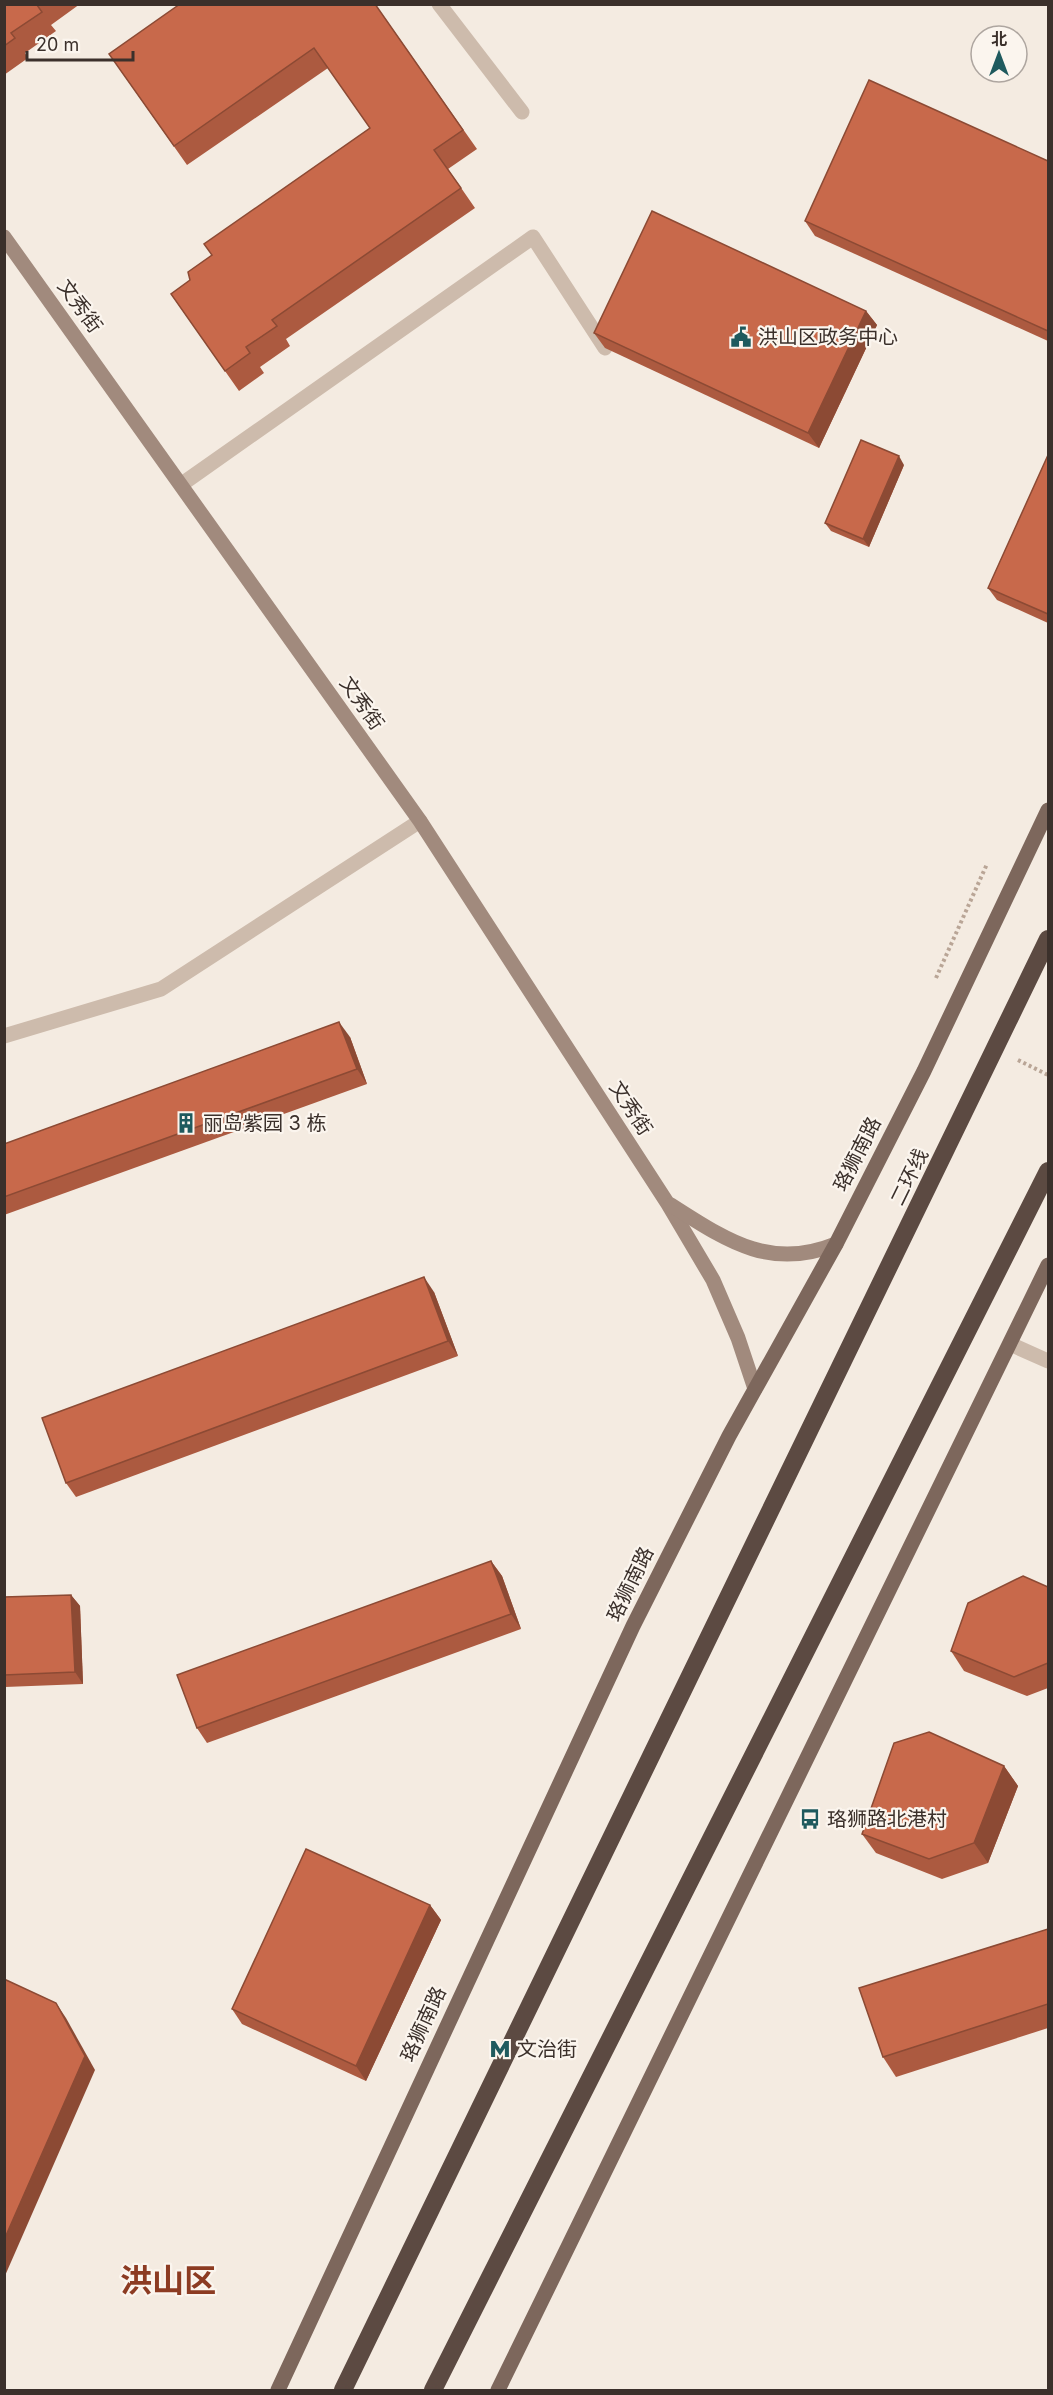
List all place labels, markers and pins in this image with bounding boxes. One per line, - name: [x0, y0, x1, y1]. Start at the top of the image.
- public building icon: 洪山区政务中心: [729, 325, 753, 349]
- place label: 洪山区政务中心: [758, 325, 898, 349]
- building icon: 丽岛紫园 3 栋: [174, 1111, 198, 1135]
- place label: 丽岛紫园 3 栋: [203, 1111, 327, 1135]
- bus stop icon: 珞狮路北港村: [798, 1807, 822, 1831]
- place label: 珞狮路北港村: [827, 1807, 947, 1831]
- metro station icon: 文治街: [488, 2037, 512, 2061]
- place label: 文治街: [517, 2037, 577, 2061]

